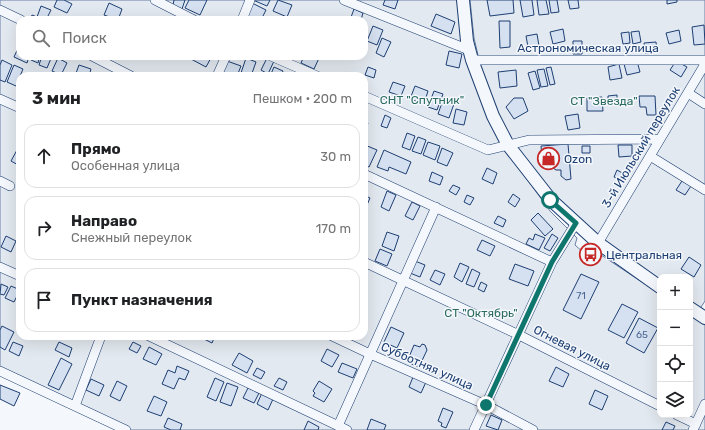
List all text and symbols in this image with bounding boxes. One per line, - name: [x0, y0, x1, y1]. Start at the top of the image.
- search box: [16, 16, 368, 60]
- icon: search: [30, 27, 52, 49]
- text: Поиск: [62, 29, 107, 47]
- street label: Астрономическая улица: [517, 41, 659, 55]
- street label: 3-й Июльский переулок: [599, 83, 683, 210]
- text: 3 мин: [32, 88, 81, 108]
- text: Пешком · 200 m: [253, 91, 352, 106]
- park label: СНТ "Спутник": [380, 93, 464, 107]
- park label: СТ "Звезда": [570, 94, 638, 108]
- text: Прямо: [71, 140, 121, 158]
- icon: ahead: [33, 145, 55, 167]
- shop icon: Ozon: [536, 146, 562, 172]
- text: 30 m: [320, 149, 351, 164]
- place label: Ozon: [564, 152, 592, 166]
- text: Особенная улица: [71, 158, 180, 173]
- route start: [541, 191, 559, 209]
- text: Направо: [71, 212, 137, 230]
- icon: right: [33, 217, 55, 239]
- text: 170 m: [316, 221, 351, 236]
- text: Снежный переулок: [71, 230, 192, 245]
- bus stop icon: Центральная: [578, 242, 604, 268]
- place label: Центральная: [606, 248, 682, 262]
- map controls: [657, 274, 693, 418]
- button: +: [657, 274, 693, 310]
- icon: arrive: [33, 289, 55, 311]
- house number: 71: [576, 290, 586, 302]
- text: Пункт назначения: [71, 291, 213, 309]
- park label: СТ "Октябрь": [444, 306, 518, 320]
- button: −: [657, 310, 693, 346]
- street label: Огневая улица: [531, 323, 613, 373]
- house number: 65: [636, 329, 648, 341]
- street label: Субботняя улица: [379, 339, 475, 393]
- button: locate: [657, 346, 693, 382]
- button: layers: [657, 382, 693, 418]
- route end: [477, 396, 495, 414]

